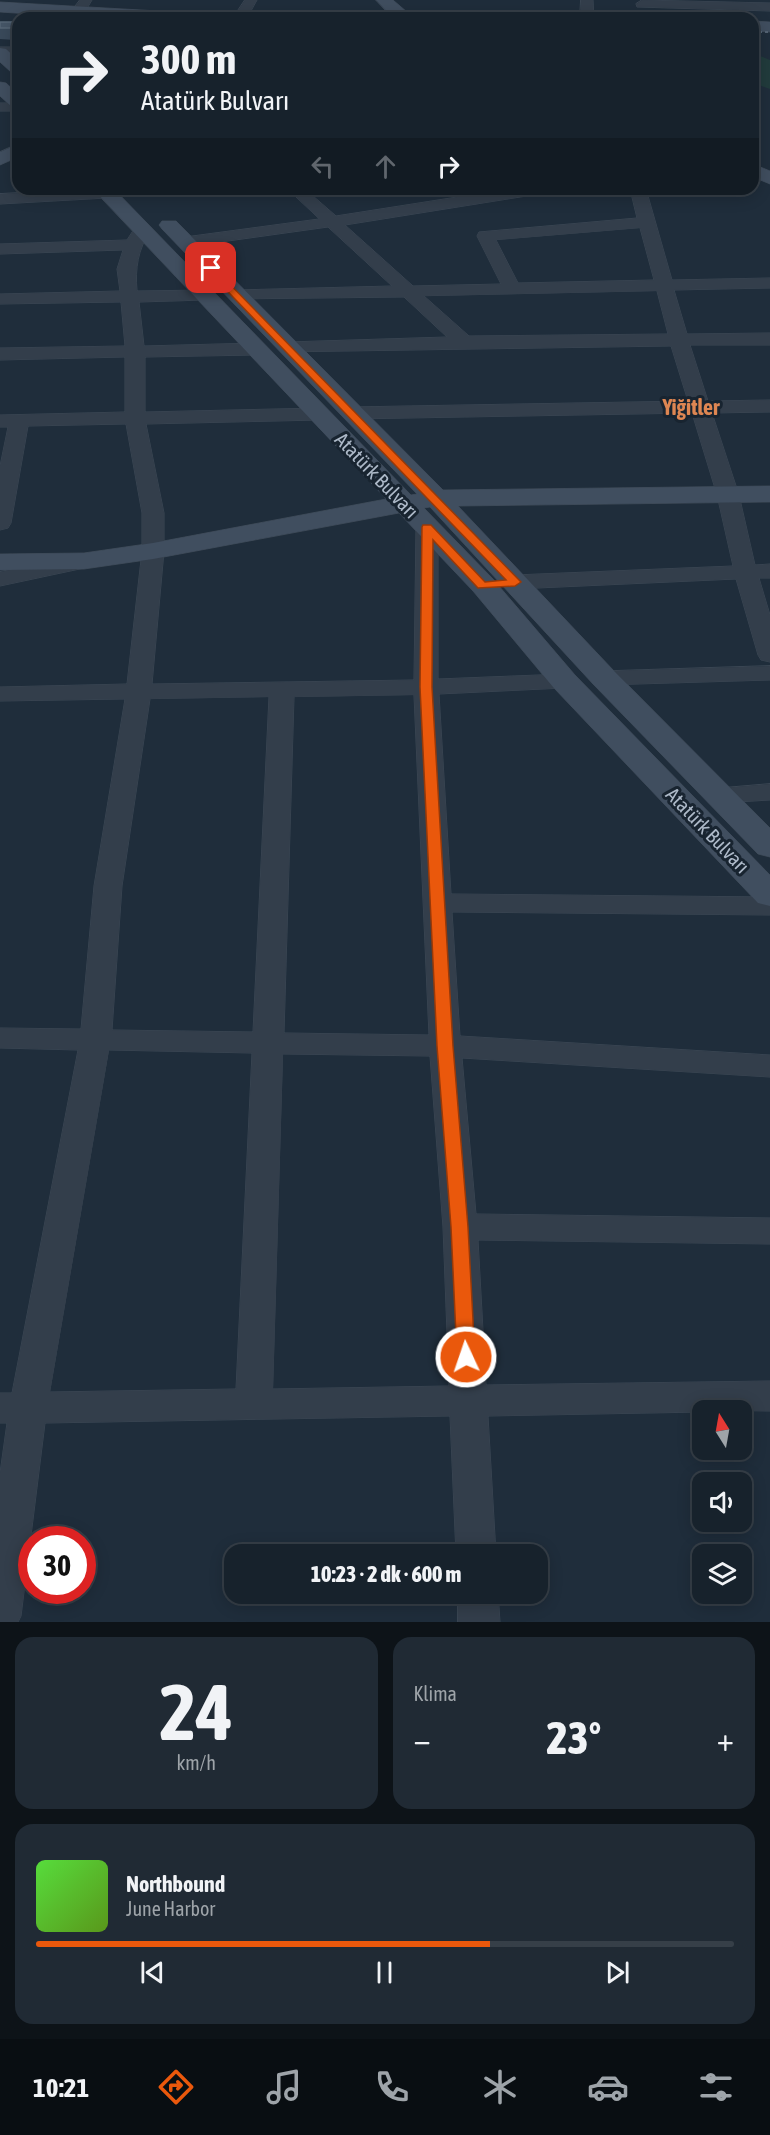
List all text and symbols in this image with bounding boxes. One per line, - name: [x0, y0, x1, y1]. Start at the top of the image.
- text: 300 m: [141, 35, 236, 83]
- icon: right: [42, 36, 120, 114]
- text: Atatürk Bulvarı: [141, 85, 289, 116]
- icon: left: [306, 150, 339, 183]
- icon: ahead: [369, 150, 402, 183]
- icon: right: [432, 150, 465, 183]
- pin: [185, 242, 236, 293]
- icon: arrive: [194, 251, 227, 284]
- district label: Yiğitler: [661, 394, 720, 420]
- street label: Atatürk Bulvarı: [331, 428, 423, 522]
- street label: Atatürk Bulvarı: [662, 783, 754, 877]
- position arrow: [434, 1325, 498, 1389]
- north arrow: [692, 1400, 752, 1460]
- map controls: [692, 1400, 752, 1604]
- button: sound: [692, 1472, 752, 1532]
- speed limit sign: 30: [18, 1526, 96, 1604]
- button: layers: [692, 1544, 752, 1604]
- text: 10:23 · 2 dk · 600 m: [311, 1561, 461, 1587]
- text: 24: [160, 1667, 233, 1757]
- text: Klima: [414, 1682, 457, 1705]
- text: 23°: [546, 1712, 601, 1764]
- text: −: [414, 1720, 431, 1758]
- text: +: [717, 1720, 734, 1758]
- text: km/h: [176, 1751, 216, 1774]
- text: Northbound: [126, 1871, 225, 1897]
- text: June Harbor: [126, 1897, 215, 1920]
- icon: previous: [136, 1956, 169, 1989]
- icon: pause: [368, 1956, 401, 1989]
- icon: next: [601, 1956, 634, 1989]
- icon: directions: [155, 2066, 197, 2108]
- icon: music: [263, 2066, 305, 2108]
- icon: phone: [371, 2066, 413, 2108]
- icon: climate: [479, 2066, 521, 2108]
- icon: car: [587, 2066, 629, 2108]
- icon: filters: [695, 2066, 737, 2108]
- text: 10:21: [33, 2072, 89, 2103]

